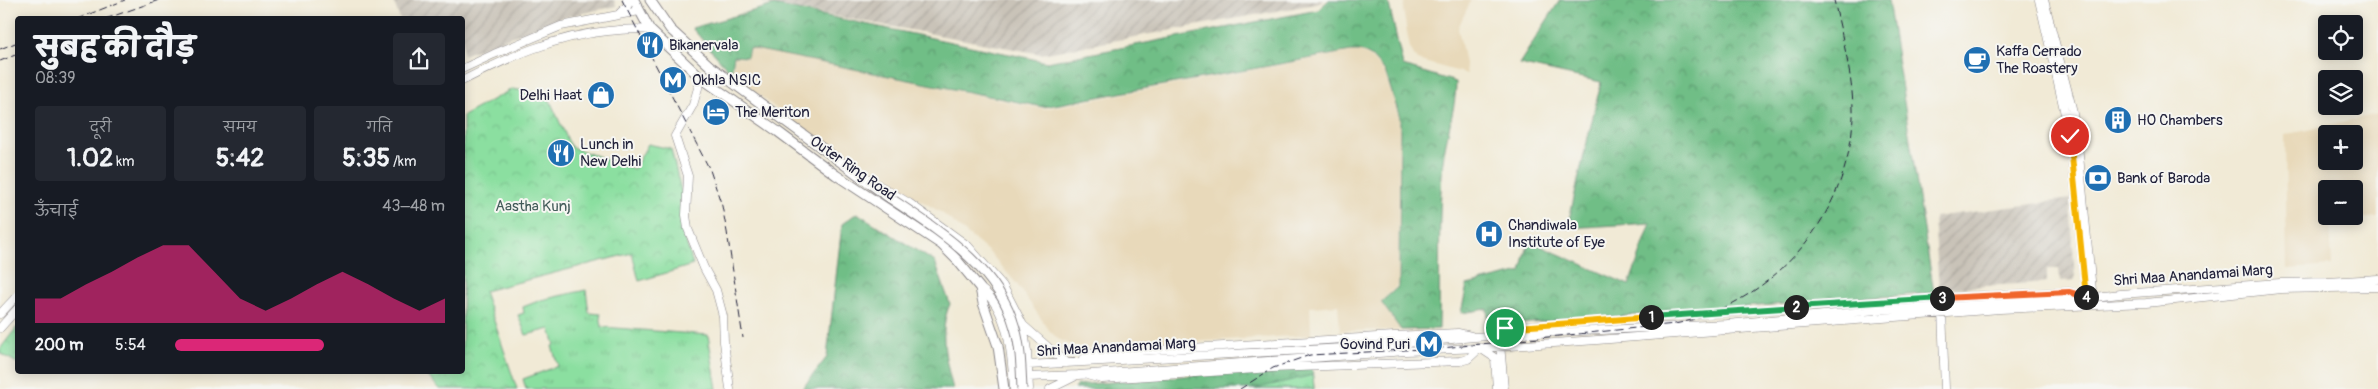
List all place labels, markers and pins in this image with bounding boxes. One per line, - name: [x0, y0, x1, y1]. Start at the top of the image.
- restaurant icon: Bikanervala: [635, 30, 665, 60]
- place label: Bikanervala: [669, 36, 738, 55]
- place label: Kaffa Cerrado The Roastery: [1996, 42, 2082, 78]
- cafe icon: Kaffa Cerrado The Roastery: [1962, 45, 1992, 75]
- metro station icon: Okhla NSIC: [658, 65, 688, 95]
- place label: Okhla NSIC: [692, 71, 761, 90]
- shop icon: Delhi Haat: [586, 80, 616, 110]
- place label: Delhi Haat: [519, 86, 583, 105]
- hotel icon: The Meriton: [701, 97, 731, 127]
- place label: The Meriton: [735, 103, 810, 122]
- building icon: HO Chambers: [2103, 105, 2133, 135]
- place label: HO Chambers: [2137, 111, 2223, 130]
- pin: [2049, 115, 2091, 157]
- place label: Lunch in New Delhi: [580, 135, 641, 171]
- restaurant icon: Lunch in New Delhi: [546, 138, 576, 168]
- bank icon: Bank of Baroda: [2083, 163, 2113, 193]
- place label: Bank of Baroda: [2117, 169, 2210, 188]
- place label: Chandiwala Institute of Eye: [1508, 216, 1606, 252]
- hospital icon: Chandiwala Institute of Eye: [1474, 219, 1504, 249]
- pin: 4: [2074, 284, 2098, 310]
- pin: 3: [1930, 286, 1954, 310]
- pin: 2: [1784, 294, 1808, 320]
- pin: 1: [1638, 304, 1664, 330]
- pin: [1484, 307, 1526, 349]
- metro station icon: Govind Puri: [1414, 329, 1444, 359]
- place label: Govind Puri: [1340, 335, 1410, 354]

